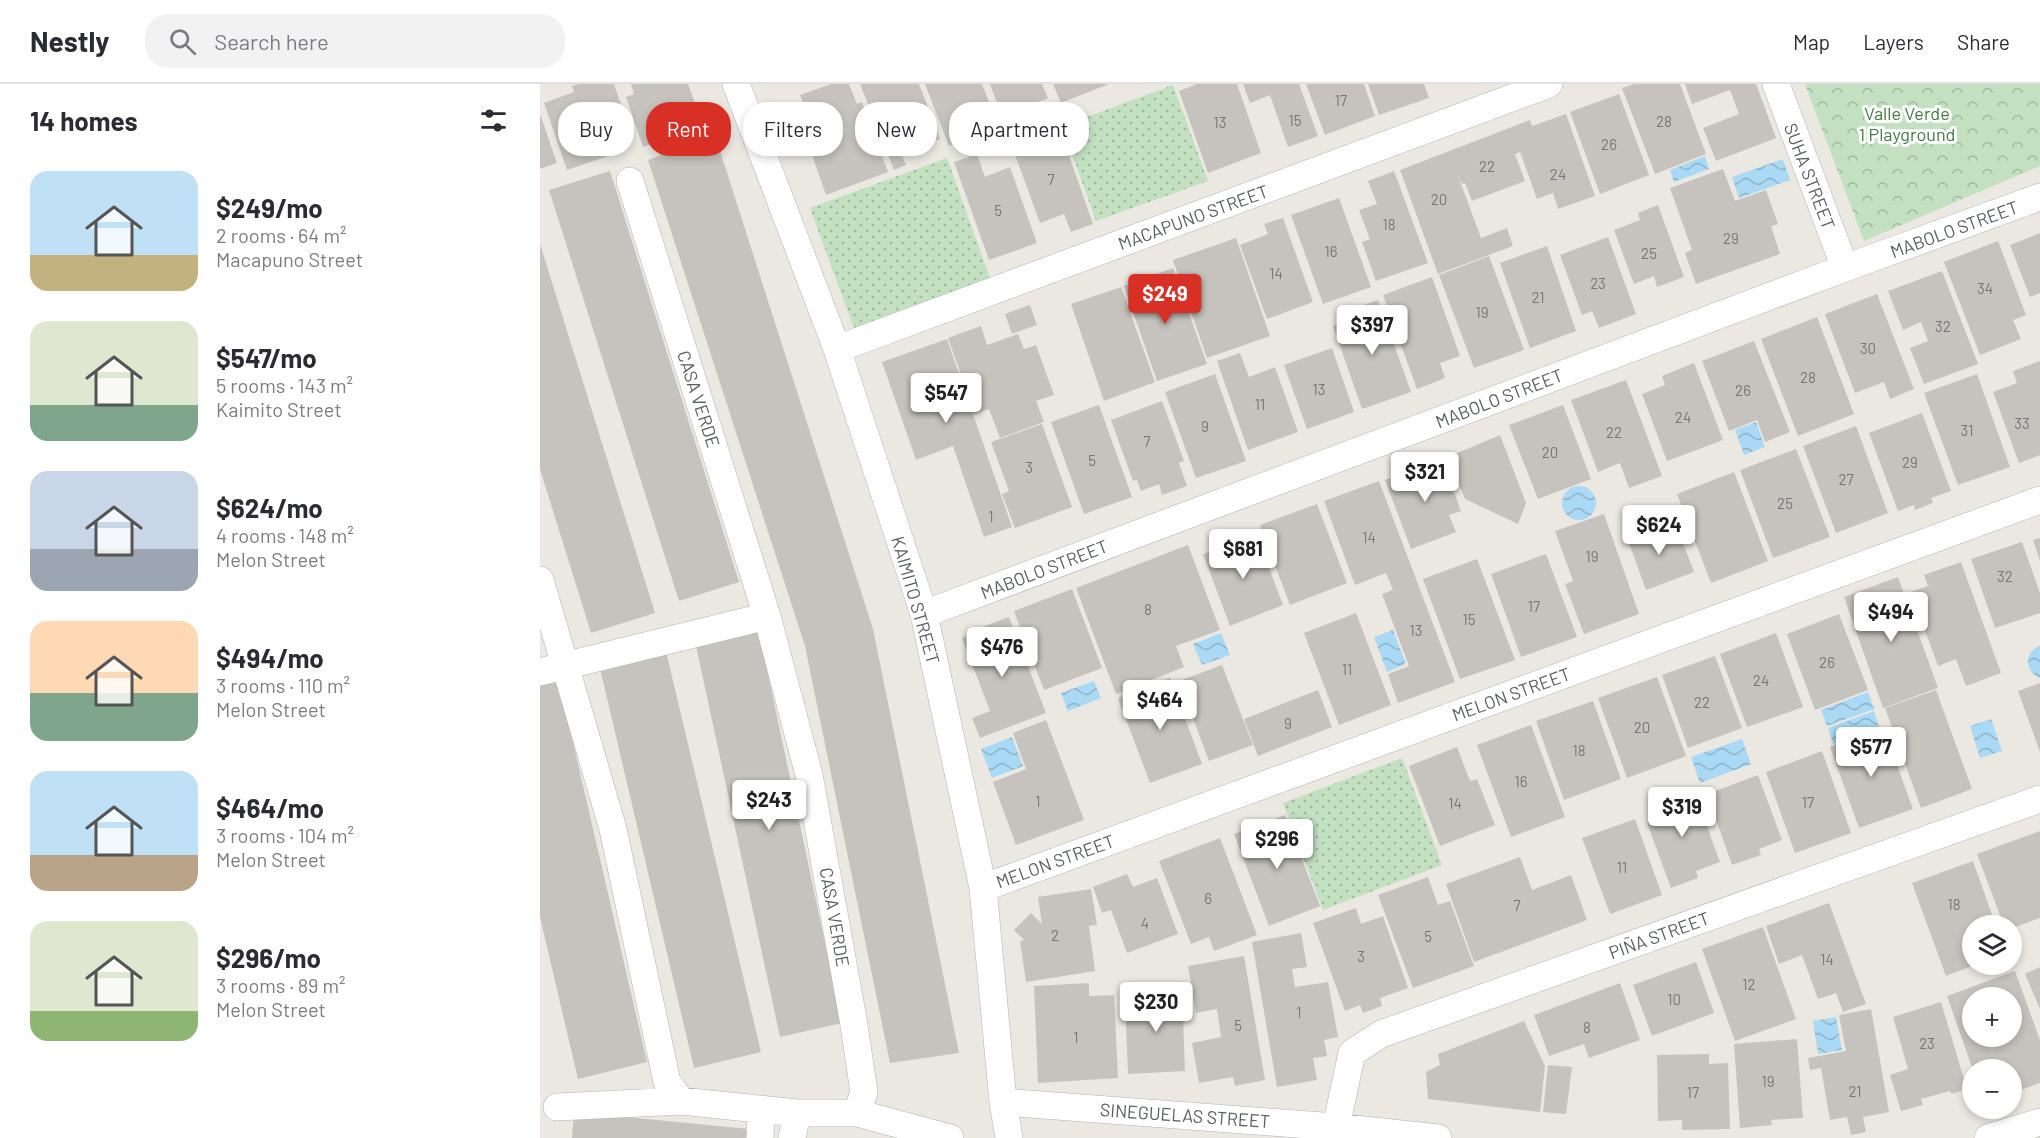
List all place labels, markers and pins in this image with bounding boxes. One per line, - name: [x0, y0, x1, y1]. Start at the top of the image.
- pin: $249: [1129, 274, 1201, 325]
- pin: $397: [1336, 305, 1408, 356]
- pin: $547: [910, 373, 982, 424]
- pin: $321: [1389, 452, 1461, 503]
- pin: $624: [1623, 505, 1695, 556]
- pin: $681: [1207, 529, 1279, 580]
- pin: $494: [1855, 592, 1927, 643]
- pin: $476: [966, 627, 1038, 678]
- pin: $464: [1124, 680, 1196, 731]
- pin: $577: [1835, 727, 1907, 778]
- pin: $243: [733, 780, 805, 831]
- pin: $319: [1646, 787, 1718, 838]
- pin: $296: [1241, 819, 1313, 870]
- pin: $230: [1120, 982, 1192, 1033]

